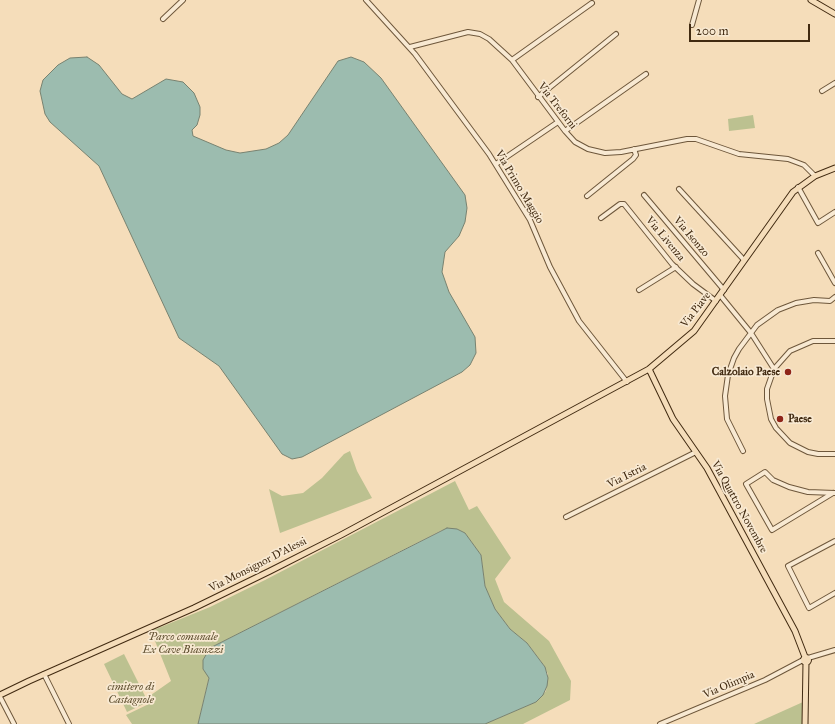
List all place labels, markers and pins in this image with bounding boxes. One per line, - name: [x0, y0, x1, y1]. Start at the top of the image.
- place label: Calzolaio Paese: [712, 365, 780, 379]
- marker: Calzolaio Paese: [783, 367, 793, 377]
- place label: Paese: [788, 412, 812, 426]
- marker: Paese: [775, 414, 785, 424]

